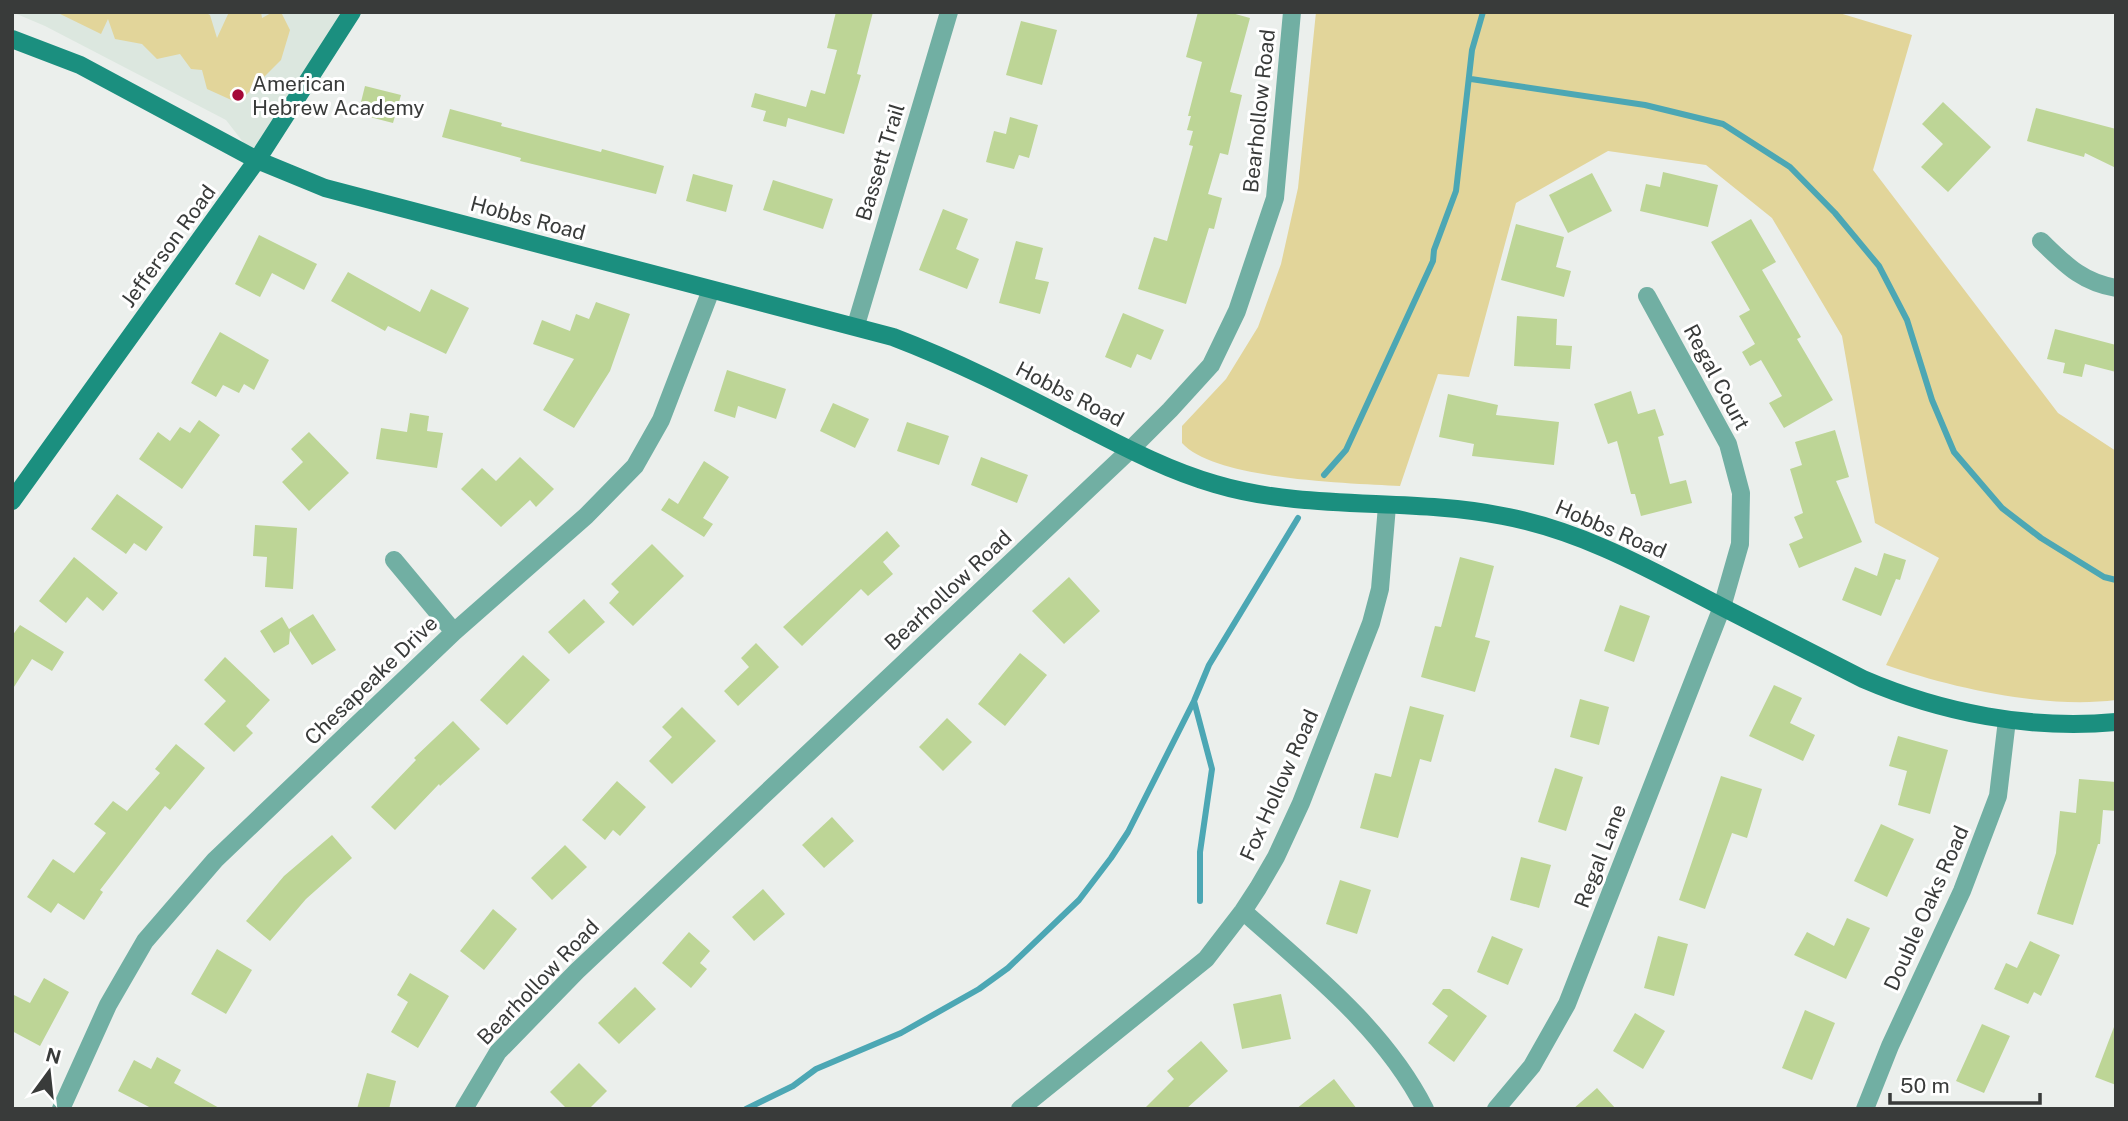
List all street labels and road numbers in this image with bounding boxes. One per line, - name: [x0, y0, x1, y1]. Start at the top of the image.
- street label: Bearhollow Road: [1238, 28, 1280, 194]
- street label: Bassett Trail: [850, 100, 910, 224]
- street label: Jefferson Road: [115, 180, 221, 312]
- street label: Hobbs Road: [468, 191, 588, 245]
- street label: Regal Court: [1679, 320, 1755, 434]
- street label: Hobbs Road: [1012, 356, 1128, 432]
- street label: Hobbs Road: [1552, 494, 1670, 564]
- street label: Bearhollow Road: [879, 525, 1017, 655]
- street label: Chesapeake Drive: [299, 610, 443, 750]
- street label: Fox Hollow Road: [1234, 706, 1324, 864]
- street label: Regal Lane: [1569, 801, 1631, 911]
- street label: Double Oaks Road: [1878, 822, 1974, 994]
- street label: Bearhollow Road: [472, 914, 604, 1050]

